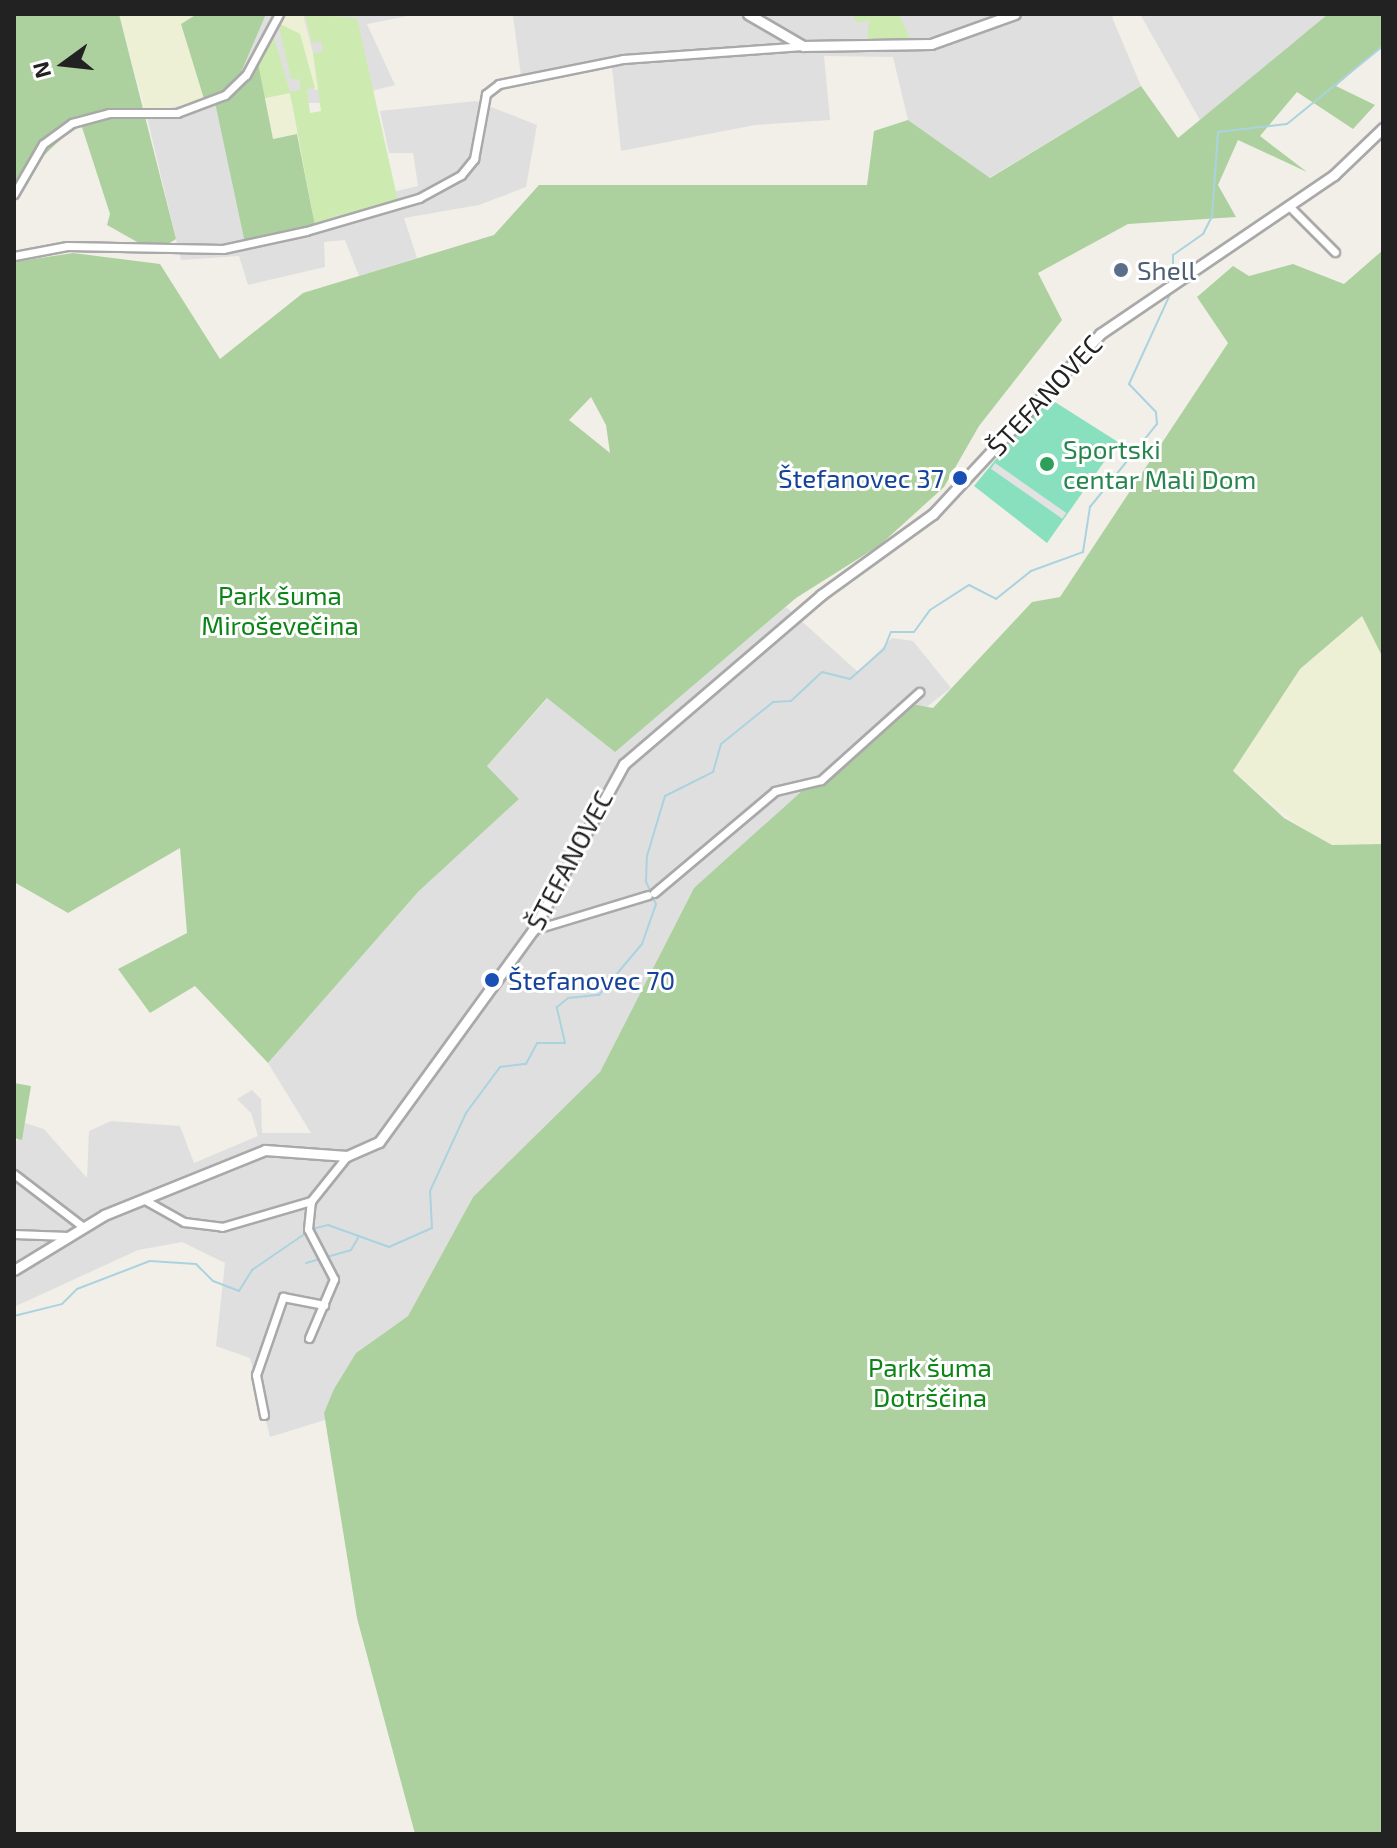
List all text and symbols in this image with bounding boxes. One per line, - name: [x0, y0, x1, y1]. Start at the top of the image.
- north arrow: [24, 24, 104, 104]
- text: N: [26, 59, 55, 81]
- place label: Shell: [1137, 254, 1196, 286]
- marker: Shell: [1112, 261, 1130, 279]
- street label: ŠTEFANOVEC: [980, 328, 1108, 462]
- place label: Sportski centar Mali Dom: [1063, 433, 1257, 494]
- marker: Sportski centar Mali Dom: [1038, 455, 1056, 473]
- place label: Štefanovec 37: [778, 462, 944, 494]
- marker: Štefanovec 37: [951, 469, 969, 487]
- park label: Park šuma Miroševečina: [201, 579, 359, 640]
- street label: ŠTEFANOVEC: [519, 785, 619, 935]
- place label: Štefanovec 70: [508, 964, 675, 996]
- marker: Štefanovec 70: [483, 971, 501, 989]
- park label: Park šuma Dotrščina: [868, 1351, 992, 1412]

